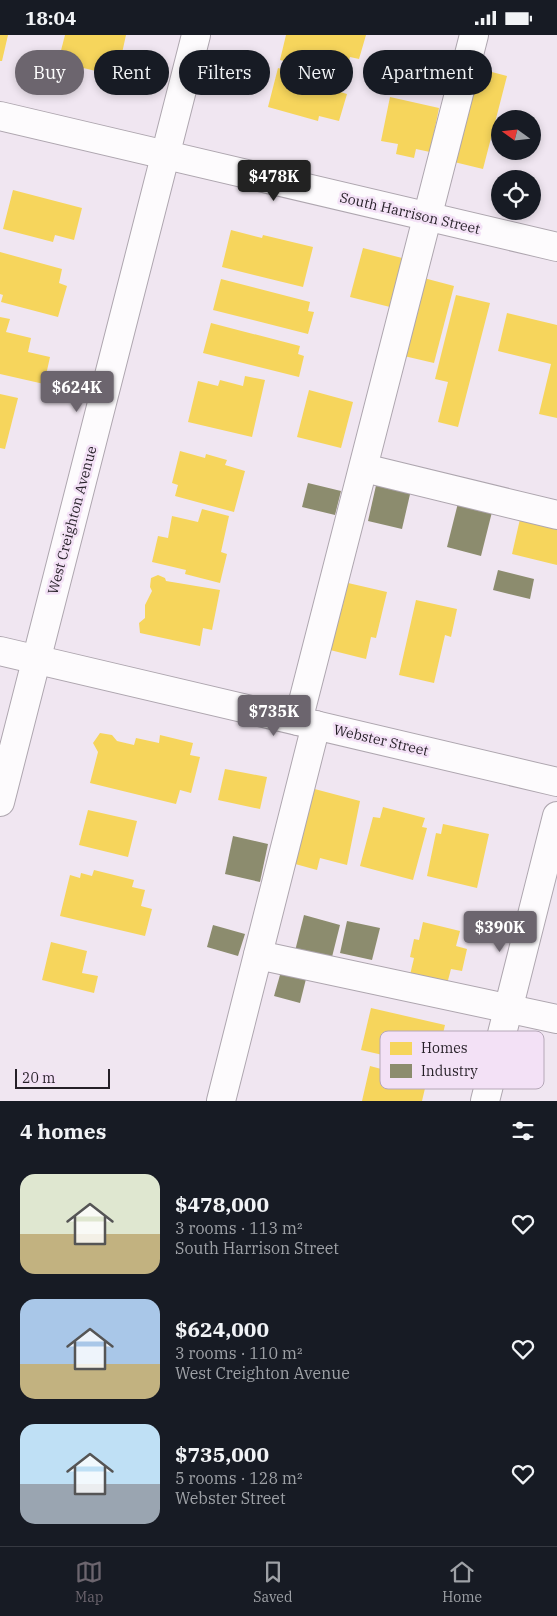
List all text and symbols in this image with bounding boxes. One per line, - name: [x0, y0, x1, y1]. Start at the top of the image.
- text: 18:04: [25, 6, 76, 30]
- chip: Buy: [15, 50, 84, 95]
- chip: Rent: [94, 50, 169, 95]
- chip: Filters: [179, 50, 270, 95]
- chip: New: [280, 50, 353, 95]
- chip: Apartment: [363, 50, 492, 95]
- north arrow: [491, 110, 541, 160]
- map controls: [491, 110, 541, 220]
- pin: $478K: [239, 159, 309, 202]
- text: $478K: [249, 166, 299, 186]
- button: locate: [491, 170, 541, 220]
- street label: South Harrison Street: [338, 188, 482, 238]
- pin: $624K: [42, 371, 112, 413]
- text: $624K: [52, 377, 102, 397]
- street label: West Creighton Avenue: [44, 444, 100, 596]
- pin: $735K: [239, 695, 309, 737]
- text: $735K: [249, 701, 299, 721]
- street label: Webster Street: [332, 720, 430, 760]
- pin: $390K: [465, 911, 535, 953]
- text: $390K: [475, 917, 525, 937]
- legend: [380, 1031, 544, 1089]
- text: Homes: [421, 1039, 468, 1057]
- text: Industry: [421, 1062, 478, 1080]
- scale bar: [15, 1066, 110, 1089]
- text: 20 m: [22, 1069, 55, 1087]
- text: 4 homes: [20, 1117, 106, 1145]
- icon: filters: [509, 1117, 537, 1145]
- text: $478,000: [175, 1190, 269, 1218]
- icon: home: [60, 1194, 120, 1254]
- icon: heart: [509, 1210, 537, 1238]
- text: 3 rooms · 113 m²: [175, 1218, 303, 1238]
- text: South Harrison Street: [175, 1238, 339, 1258]
- text: $624,000: [175, 1315, 269, 1343]
- icon: home: [60, 1319, 120, 1379]
- icon: heart: [509, 1335, 537, 1363]
- text: 3 rooms · 110 m²: [175, 1343, 303, 1363]
- text: West Creighton Avenue: [175, 1363, 350, 1383]
- text: $735,000: [175, 1440, 269, 1468]
- icon: home: [60, 1444, 120, 1504]
- icon: heart: [509, 1460, 537, 1488]
- text: 5 rooms · 128 m²: [175, 1468, 303, 1488]
- text: Webster Street: [175, 1488, 286, 1508]
- tab: Map: [75, 1558, 103, 1606]
- tab: Saved: [253, 1558, 292, 1606]
- tab: Home: [442, 1558, 482, 1606]

